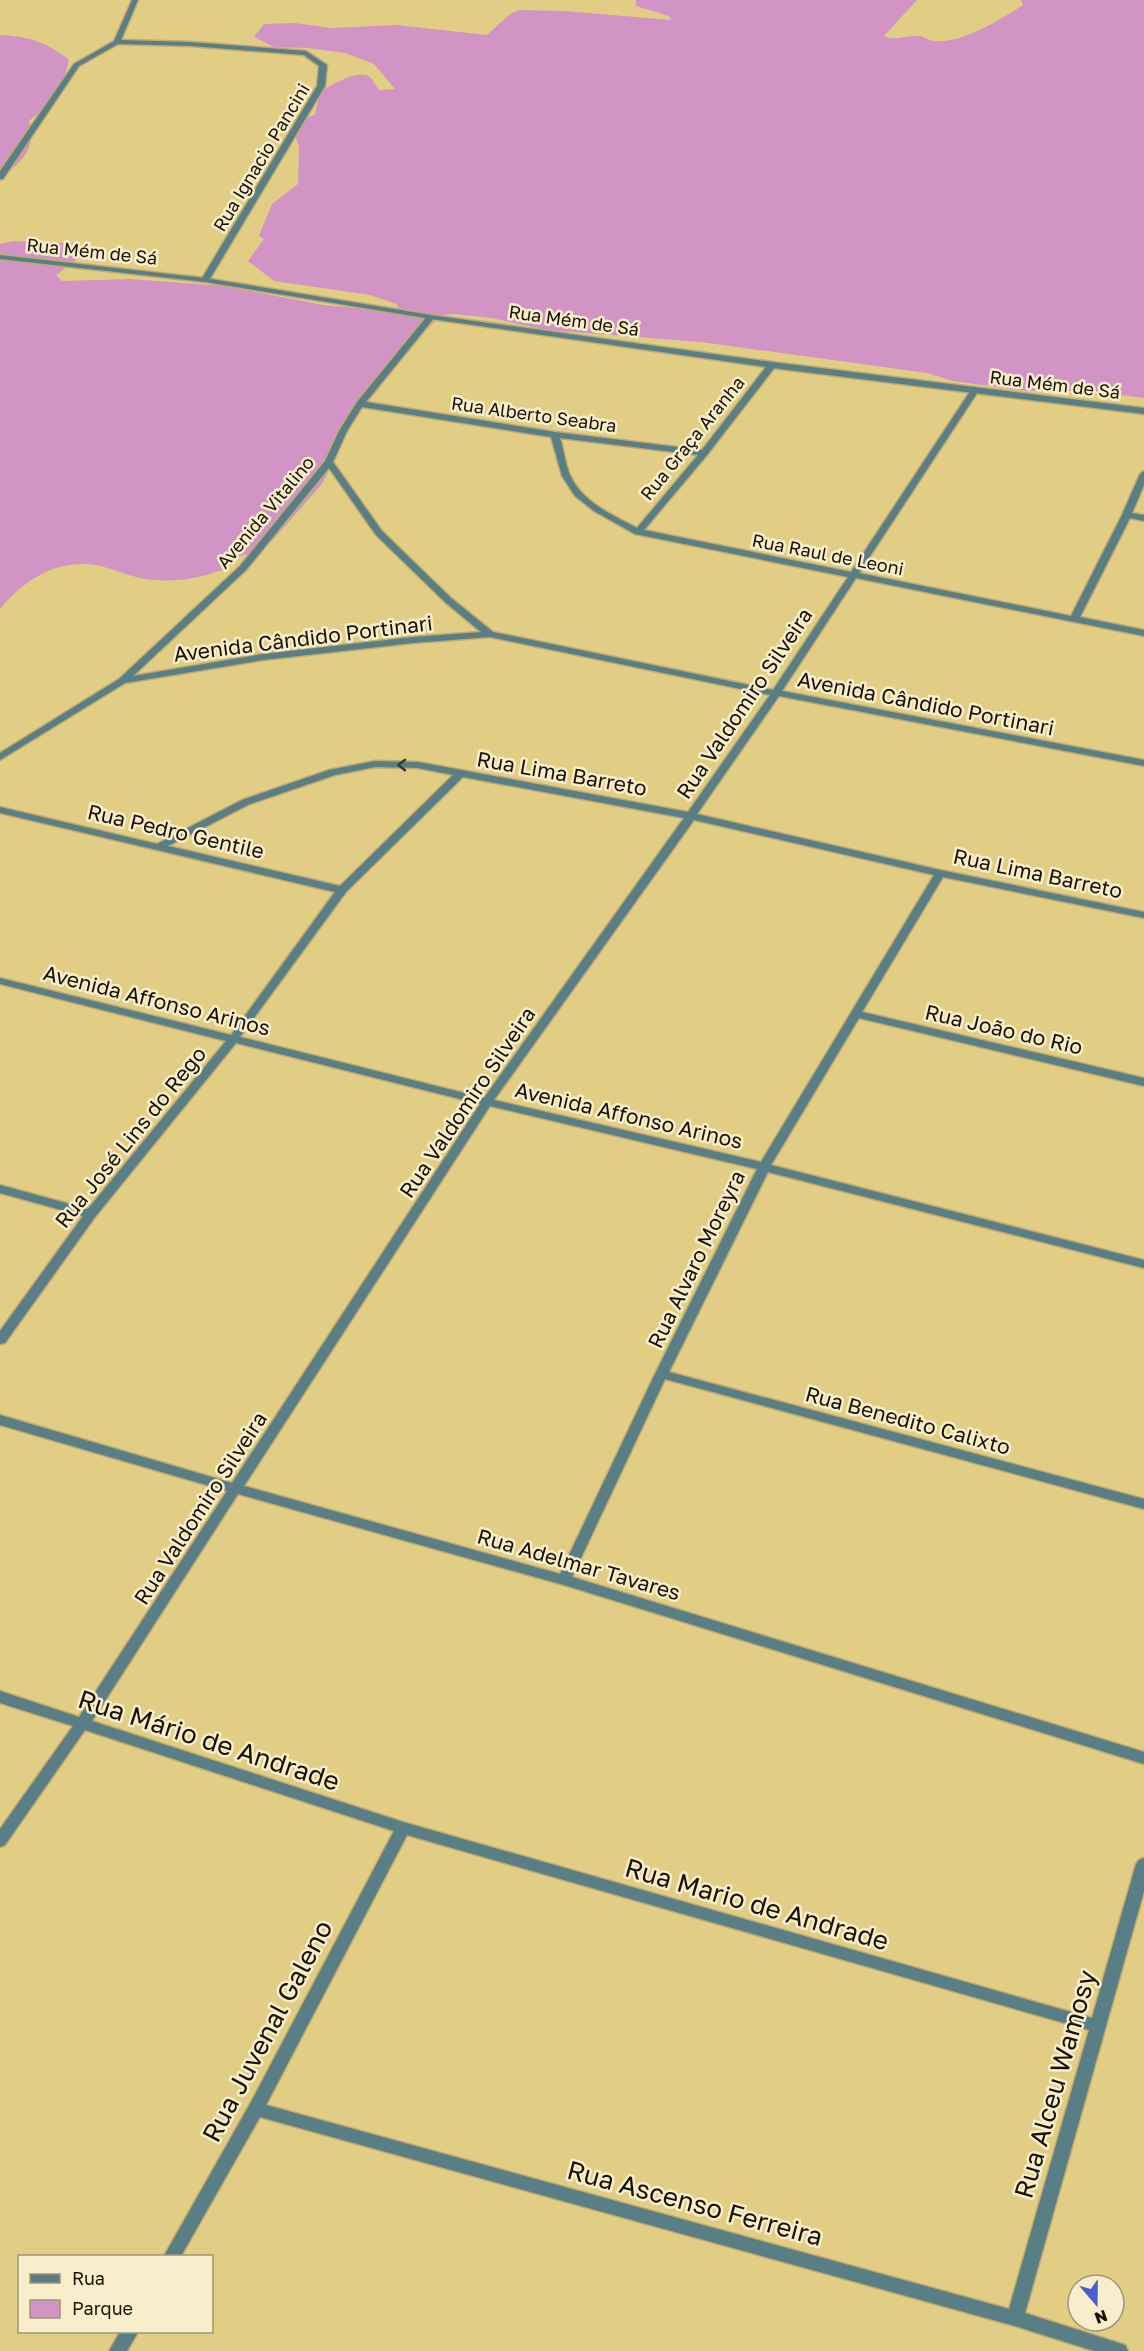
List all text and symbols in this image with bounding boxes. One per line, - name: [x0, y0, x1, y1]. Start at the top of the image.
- street label: Rua Ignacio Pancini: [208, 79, 314, 235]
- street label: Rua Mém de Sá: [25, 233, 159, 269]
- street label: Rua Mém de Sá: [507, 300, 641, 340]
- street label: Rua Mém de Sá: [988, 365, 1122, 403]
- street label: Rua Graça Aranha: [635, 372, 749, 504]
- street label: Rua Alberto Seabra: [450, 392, 618, 436]
- street label: Avenida Vitalino: [212, 452, 318, 572]
- street label: Rua Raul de Leoni: [750, 529, 906, 579]
- street label: Rua Valdomiro Silveira: [670, 603, 818, 803]
- street label: Avenida Cândido Portinari: [172, 609, 434, 667]
- street label: Avenida Cândido Portinari: [796, 665, 1056, 741]
- street label: Rua Lima Barreto: [475, 745, 649, 801]
- one-way arrow: [398, 759, 407, 771]
- street label: Rua Pedro Gentile: [85, 798, 267, 864]
- street label: Rua Lima Barreto: [951, 842, 1125, 904]
- street label: Avenida Affonso Arinos: [41, 959, 273, 1041]
- street label: Rua João do Rio: [923, 998, 1085, 1060]
- street label: Rua Valdomiro Silveira: [393, 1002, 541, 1202]
- street label: Rua José Lins do Rego: [49, 1041, 211, 1233]
- street label: Avenida Affonso Arinos: [513, 1076, 745, 1154]
- street label: Rua Alvaro Moreyra: [642, 1166, 750, 1352]
- street label: Rua Benedito Calixto: [803, 1380, 1013, 1460]
- street label: Rua Valdomiro Silveira: [128, 1407, 272, 1609]
- street label: Rua Adelmar Tavares: [474, 1523, 684, 1605]
- street label: Rua Mário de Andrade: [74, 1683, 344, 1797]
- street label: Rua Mario de Andrade: [622, 1851, 892, 1957]
- street label: Rua Juvenal Galeno: [195, 1915, 339, 2147]
- street label: Rua Alceu Wamosy: [1008, 1966, 1103, 2202]
- street label: Rua Ascenso Ferreira: [564, 2154, 826, 2252]
- legend: [18, 2255, 213, 2333]
- text: Rua: [72, 2267, 105, 2289]
- north arrow: [1066, 2273, 1126, 2333]
- text: Parque: [72, 2297, 133, 2319]
- text: N: [1092, 2306, 1110, 2329]

